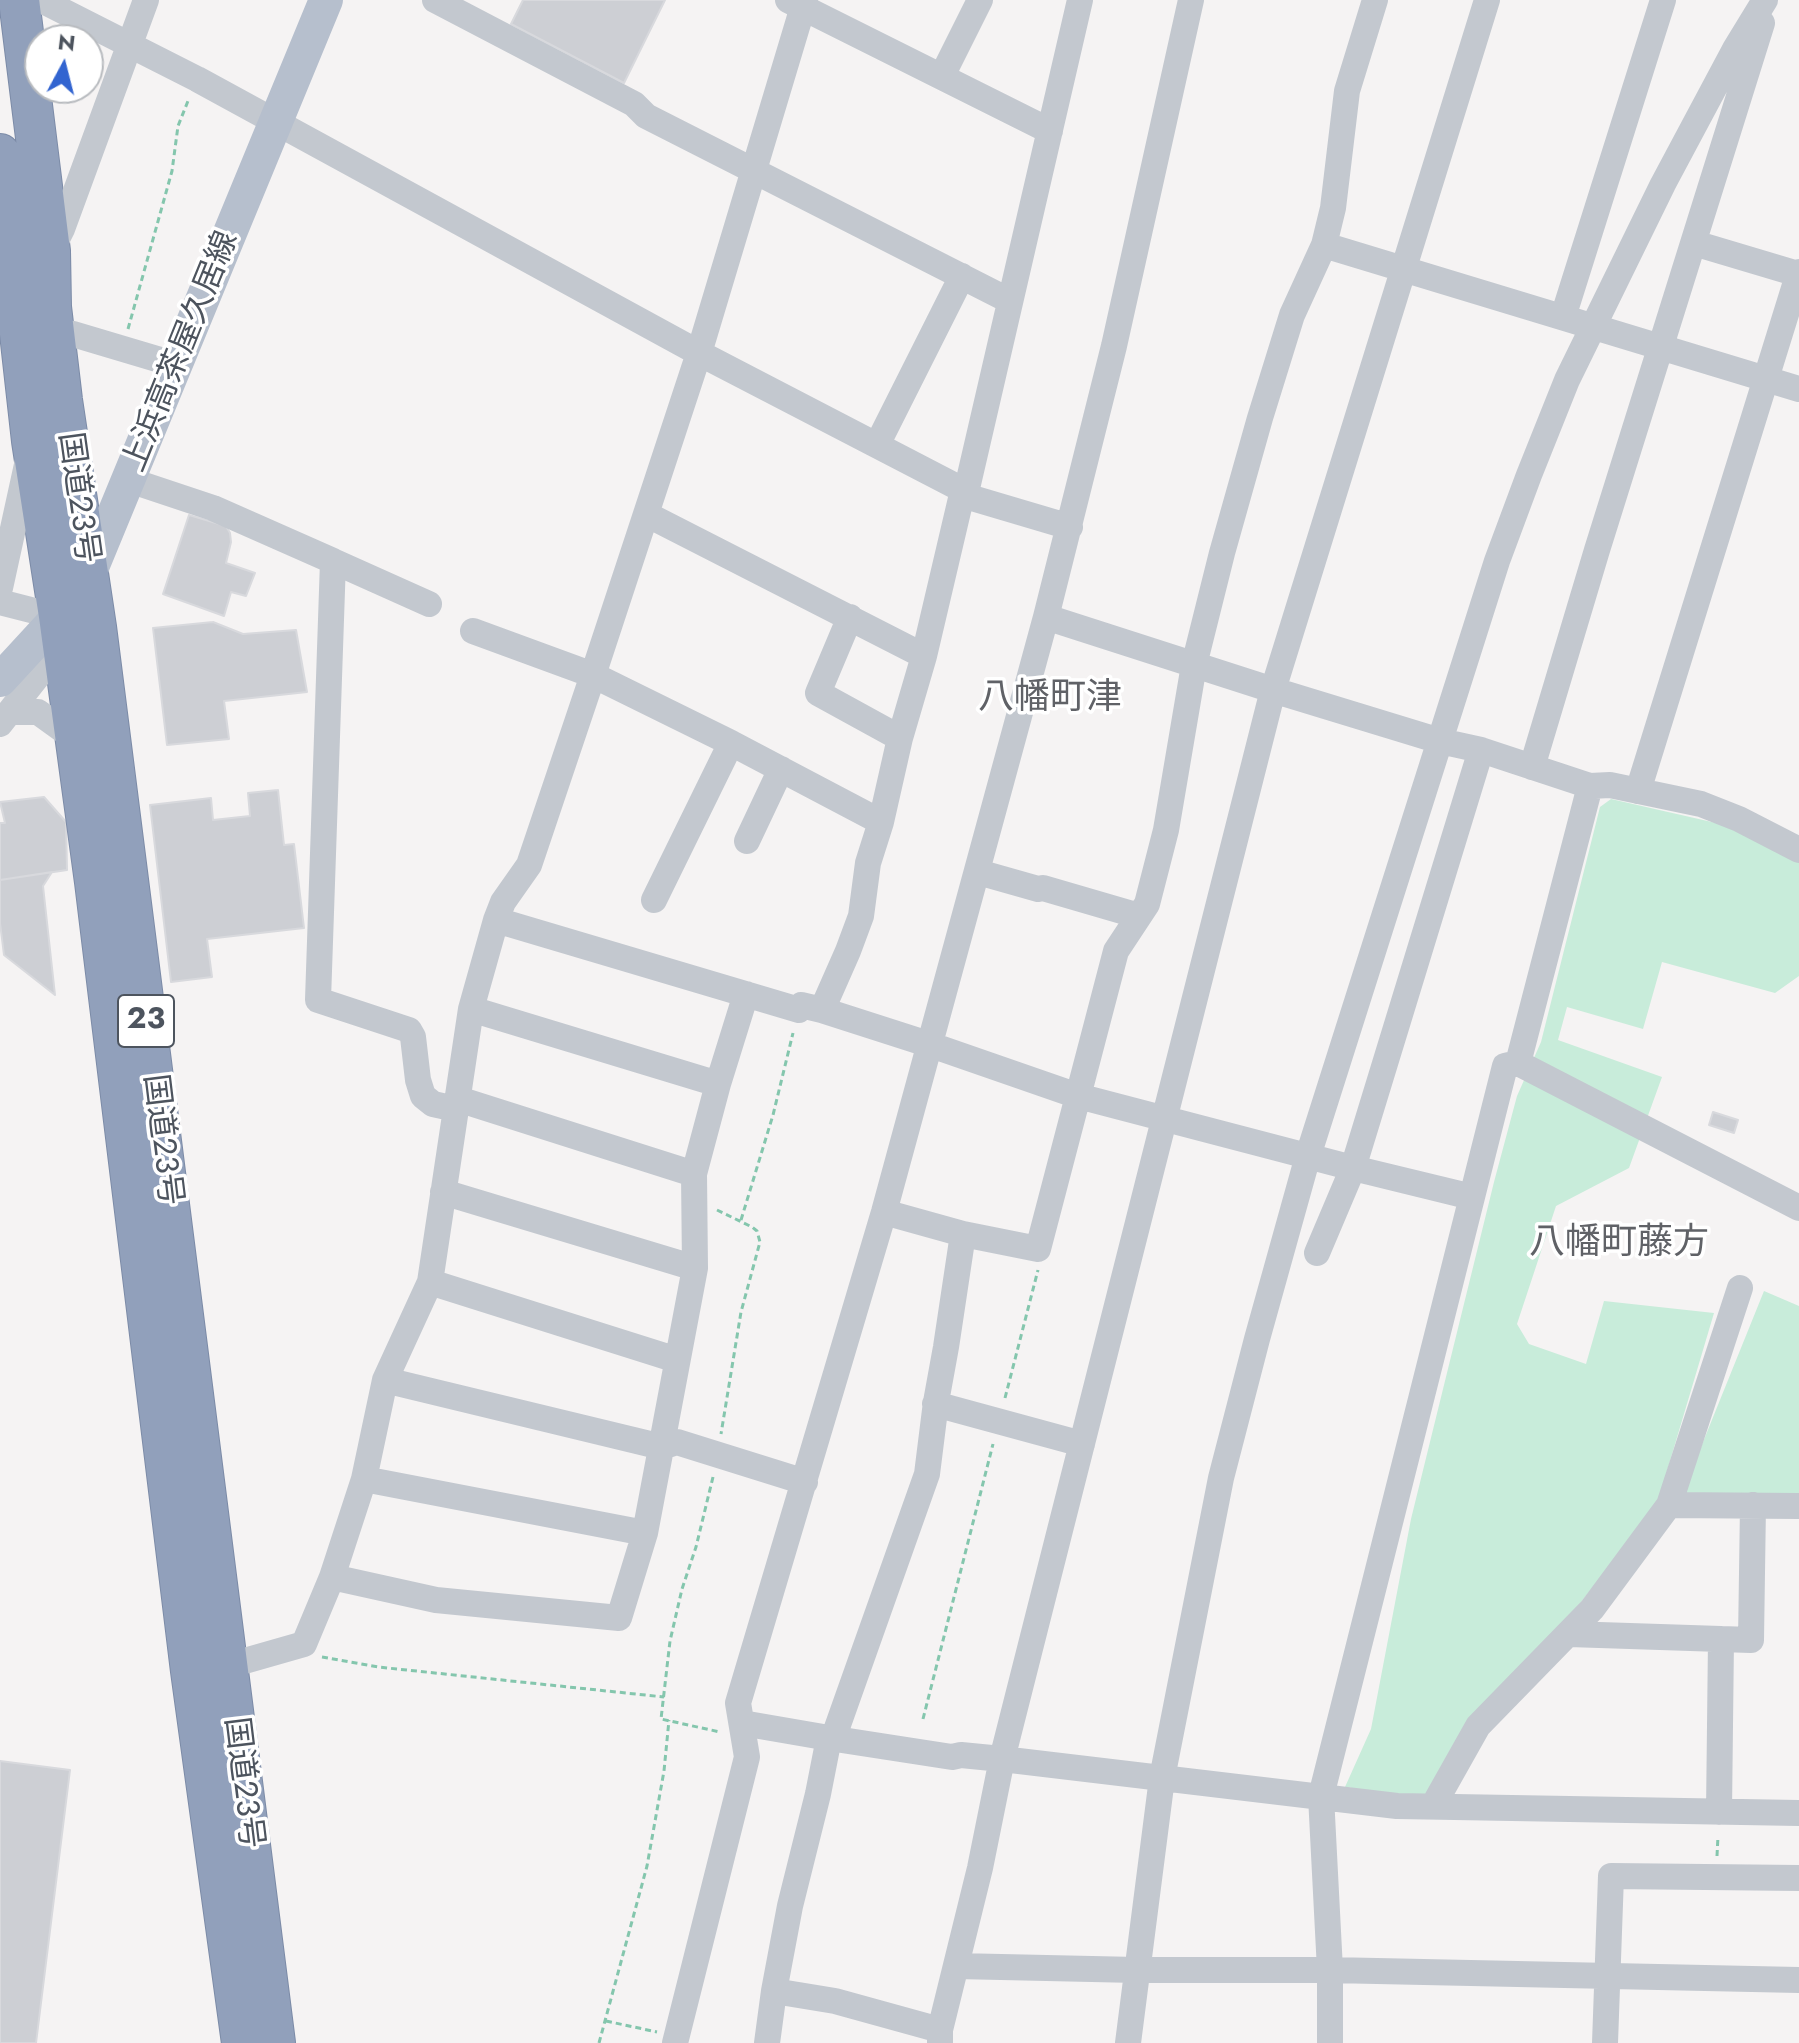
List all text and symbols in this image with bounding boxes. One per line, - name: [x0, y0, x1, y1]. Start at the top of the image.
- north arrow: [24, 24, 104, 104]
- text: N: [56, 25, 77, 59]
- street label: 上浜高茶屋久居線: [116, 226, 248, 478]
- street label: 国道23号: [49, 430, 105, 566]
- district label: 八幡町津: [978, 677, 1122, 721]
- road number: 23: [118, 995, 174, 1047]
- street label: 国道23号: [134, 1072, 188, 1208]
- district label: 八幡町藤方: [1529, 1222, 1709, 1266]
- street label: 国道23号: [215, 1715, 269, 1851]

